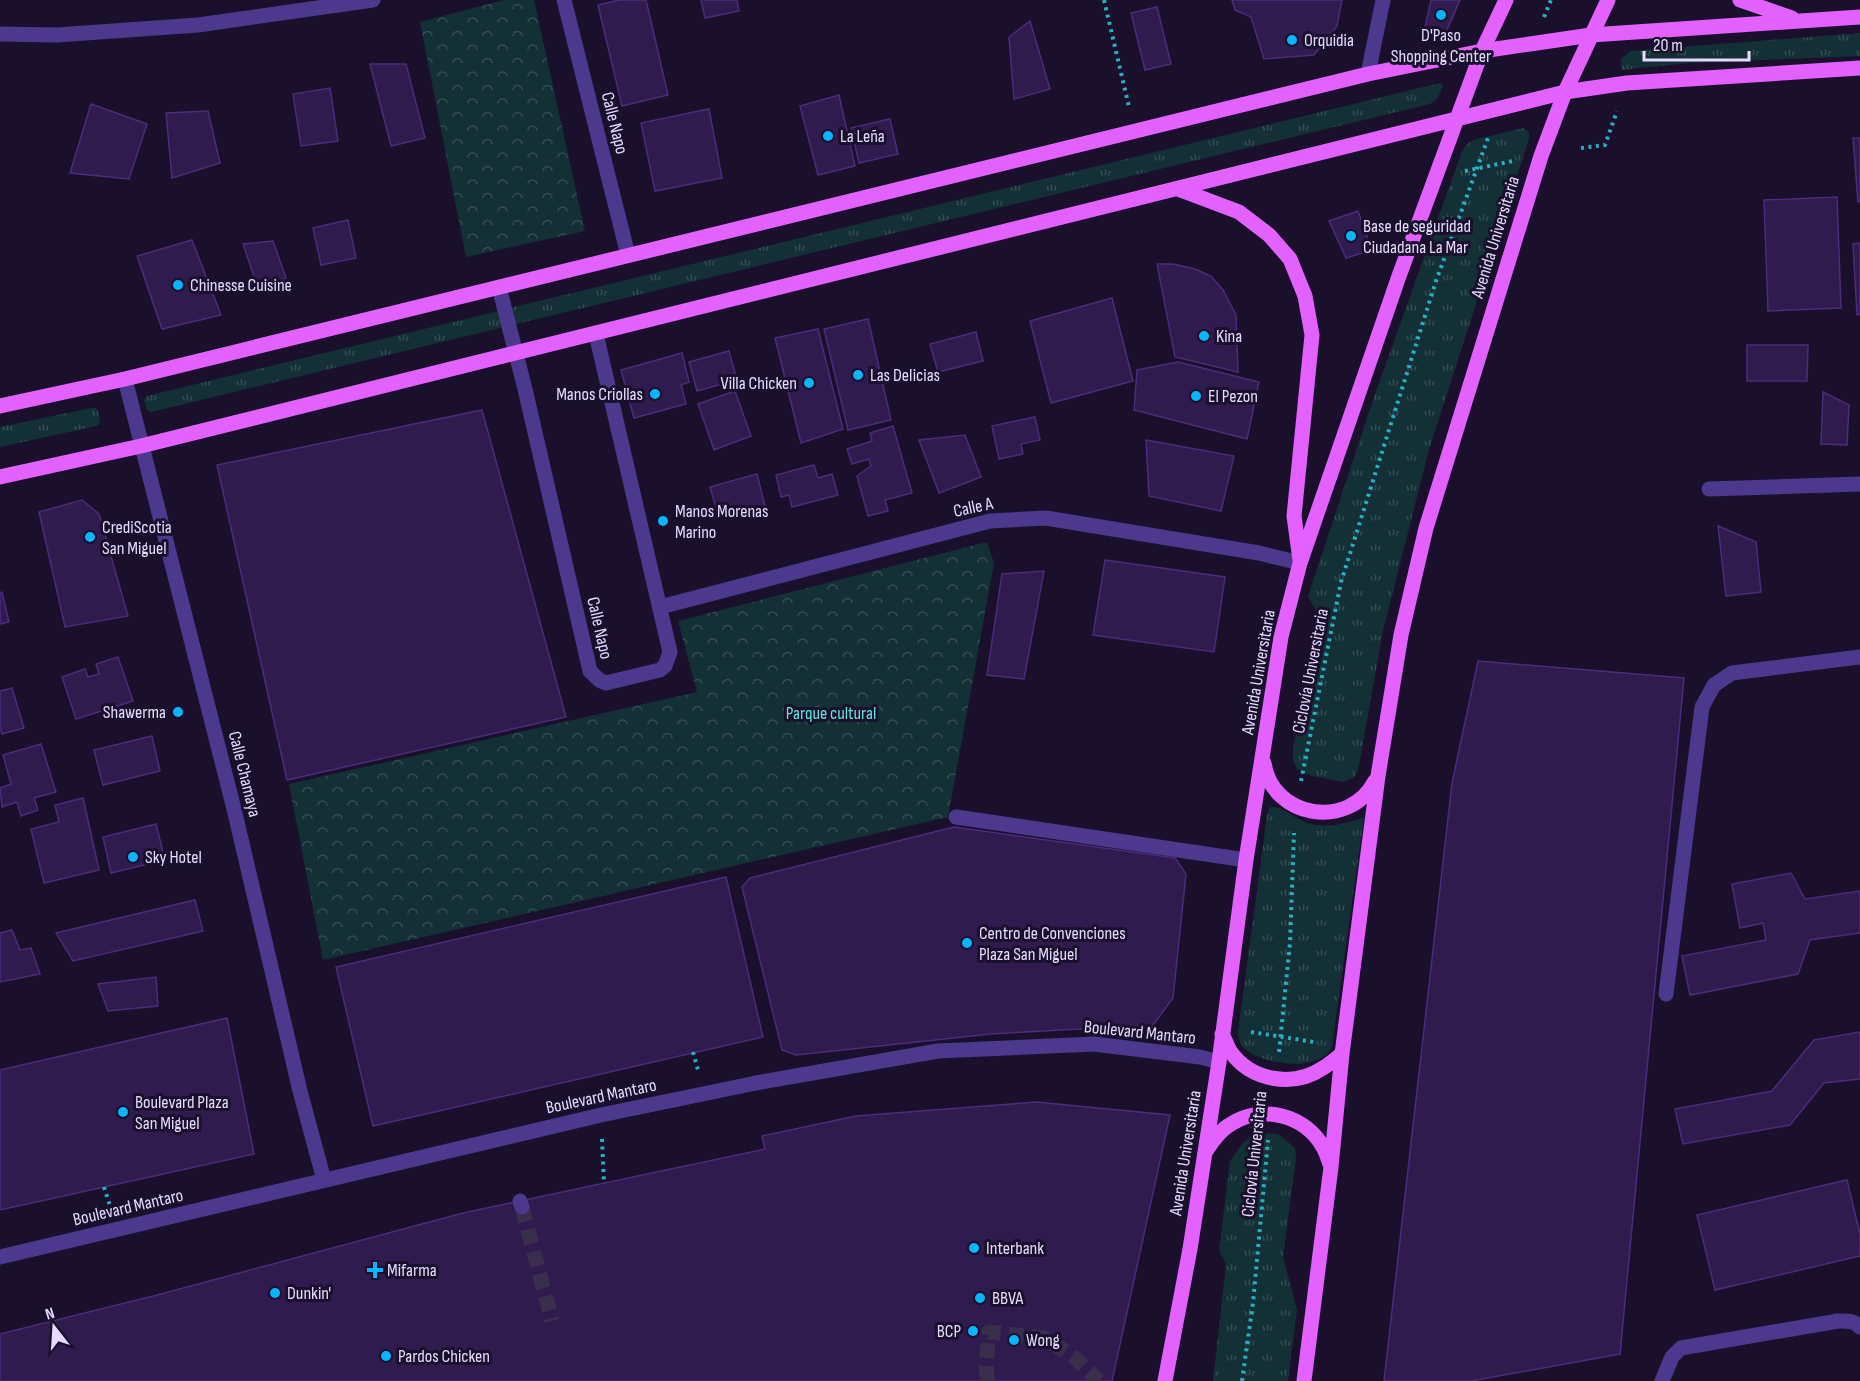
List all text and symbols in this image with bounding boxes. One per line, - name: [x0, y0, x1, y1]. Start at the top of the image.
- marker: D'Paso Shopping Center: [1434, 8, 1448, 22]
- scale bar: [1644, 24, 1749, 62]
- place label: D'Paso Shopping Center: [1391, 25, 1491, 67]
- place label: Orquidia: [1304, 30, 1354, 51]
- marker: Orquidia: [1285, 33, 1299, 47]
- text: 20 m: [1653, 35, 1683, 56]
- street label: Calle Napo: [597, 90, 632, 156]
- place label: La Leña: [840, 126, 885, 147]
- marker: La Leña: [821, 129, 835, 143]
- street label: Avenida Universitaria: [1467, 174, 1524, 302]
- place label: Base de seguridad Ciudadana La Mar: [1363, 216, 1471, 258]
- marker: Base de seguridad Ciudadana La Mar: [1344, 229, 1358, 243]
- place label: Chinesse Cuisine: [190, 275, 292, 296]
- marker: Chinesse Cuisine: [171, 278, 185, 292]
- place label: Kina: [1216, 326, 1242, 347]
- marker: Kina: [1197, 329, 1211, 343]
- place label: Las Delicias: [870, 365, 940, 386]
- marker: Las Delicias: [851, 368, 865, 382]
- place label: Villa Chicken: [721, 373, 797, 394]
- marker: Villa Chicken: [802, 376, 816, 390]
- place label: Manos Criollas: [556, 384, 643, 405]
- place label: El Pezon: [1208, 386, 1258, 407]
- marker: Manos Criollas: [648, 387, 662, 401]
- marker: El Pezon: [1189, 389, 1203, 403]
- street label: Calle A: [951, 493, 995, 522]
- place label: Manos Morenas Marino: [675, 501, 769, 543]
- marker: Manos Morenas Marino: [656, 514, 670, 528]
- place label: CrediScotia San Miguel: [102, 517, 172, 559]
- marker: CrediScotia San Miguel: [83, 530, 97, 544]
- street label: Calle Napo: [582, 595, 617, 661]
- street label: Ciclovía Universitaria: [1288, 607, 1333, 735]
- street label: Avenida Universitaria: [1237, 608, 1280, 737]
- place label: Shawerma: [103, 702, 166, 723]
- park label: Parque cultural: [786, 703, 876, 724]
- marker: Shawerma: [171, 705, 185, 719]
- street label: Calle Chamaya: [224, 729, 265, 819]
- place label: Sky Hotel: [145, 847, 202, 868]
- marker: Sky Hotel: [126, 850, 140, 864]
- place label: Centro de Convenciones Plaza San Miguel: [979, 923, 1126, 965]
- marker: Centro de Convenciones Plaza San Miguel: [960, 936, 974, 950]
- street label: Boulevard Mantaro: [1083, 1016, 1197, 1049]
- street label: Boulevard Mantaro: [544, 1075, 658, 1118]
- street label: Avenida Universitaria: [1165, 1089, 1206, 1218]
- street label: Ciclovía Universitaria: [1237, 1090, 1272, 1218]
- place label: Boulevard Plaza San Miguel: [135, 1092, 229, 1134]
- marker: Boulevard Plaza San Miguel: [116, 1105, 130, 1119]
- street label: Boulevard Mantaro: [71, 1185, 185, 1230]
- place label: Interbank: [986, 1238, 1044, 1259]
- marker: Interbank: [967, 1241, 981, 1255]
- place label: Mifarma: [387, 1260, 437, 1281]
- marker: Mifarma: [368, 1263, 382, 1277]
- place label: Dunkin': [287, 1283, 331, 1304]
- marker: Dunkin': [268, 1286, 282, 1300]
- place label: BBVA: [992, 1288, 1024, 1309]
- marker: BBVA: [973, 1291, 987, 1305]
- north arrow: [24, 1297, 84, 1357]
- text: N: [43, 1304, 57, 1324]
- place label: BCP: [937, 1321, 961, 1342]
- marker: BCP: [966, 1324, 980, 1338]
- place label: Wong: [1026, 1330, 1060, 1351]
- marker: Wong: [1007, 1333, 1021, 1347]
- place label: Pardos Chicken: [398, 1346, 490, 1367]
- marker: Pardos Chicken: [379, 1349, 393, 1363]

